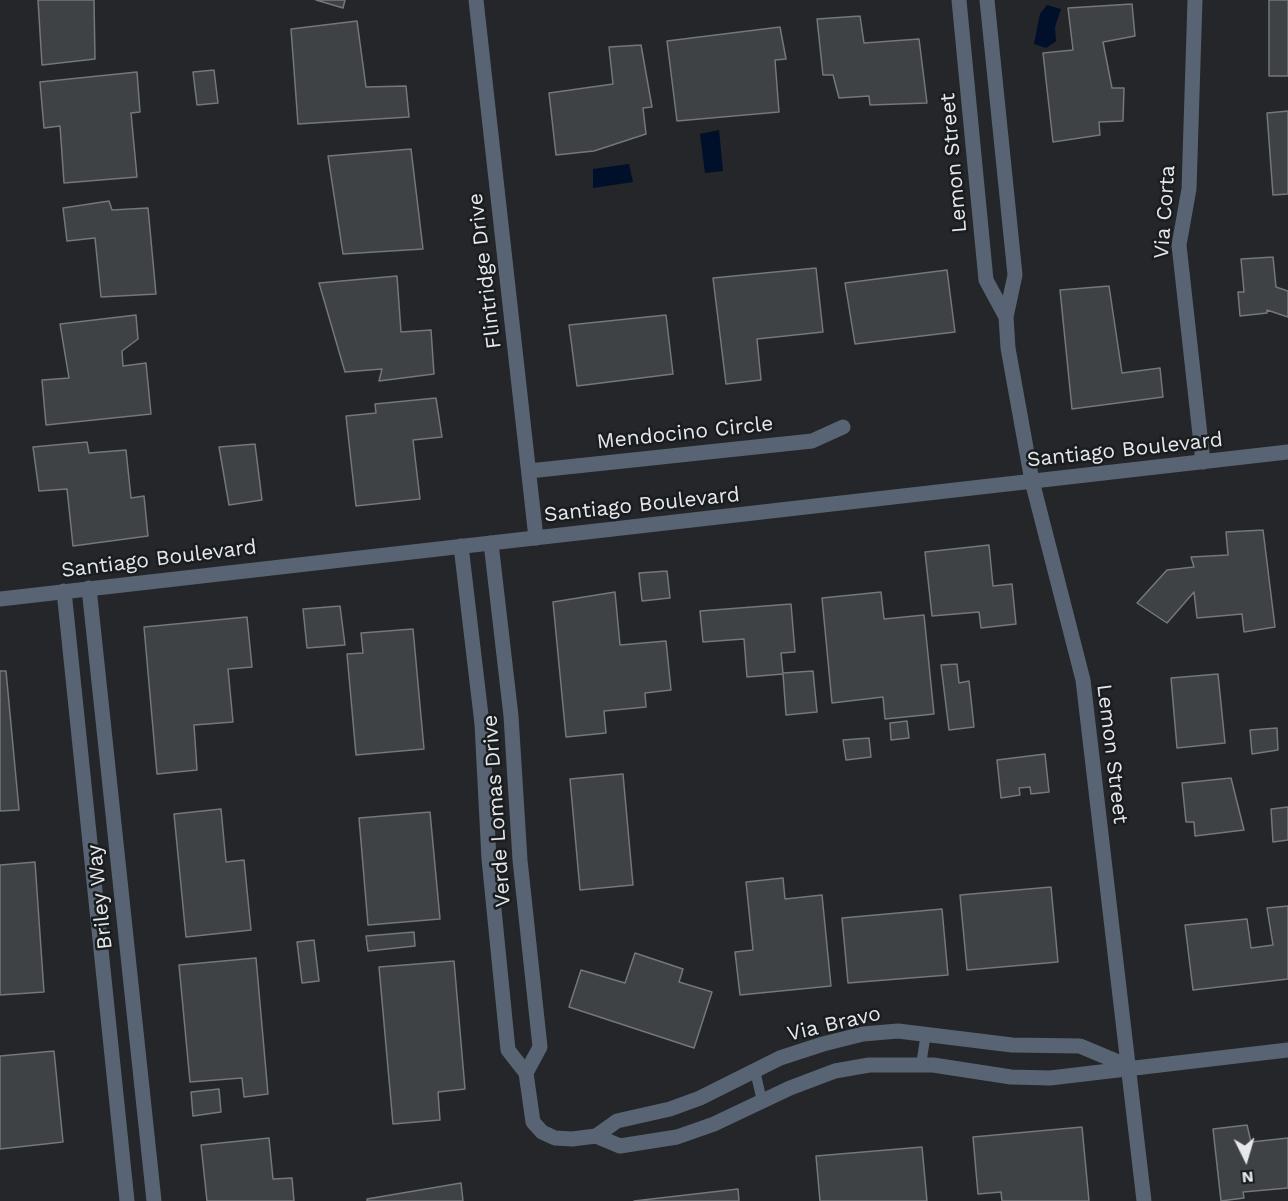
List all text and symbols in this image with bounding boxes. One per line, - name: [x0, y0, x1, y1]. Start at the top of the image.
- street label: Lemon Street: [935, 92, 973, 234]
- street label: Via Corta: [1149, 164, 1181, 260]
- street label: Flintridge Drive: [463, 192, 507, 350]
- street label: Mendocino Circle: [596, 411, 774, 455]
- street label: Santiago Boulevard: [1026, 427, 1224, 473]
- street label: Santiago Boulevard: [543, 482, 741, 528]
- street label: Santiago Boulevard: [60, 535, 258, 583]
- street label: Lemon Street: [1091, 683, 1133, 825]
- street label: Verde Lomas Drive: [478, 714, 516, 908]
- street label: Briley Way: [82, 843, 118, 951]
- street label: Via Bravo: [785, 1001, 883, 1047]
- north arrow: [1216, 1129, 1276, 1189]
- text: N: [1241, 1167, 1254, 1187]

